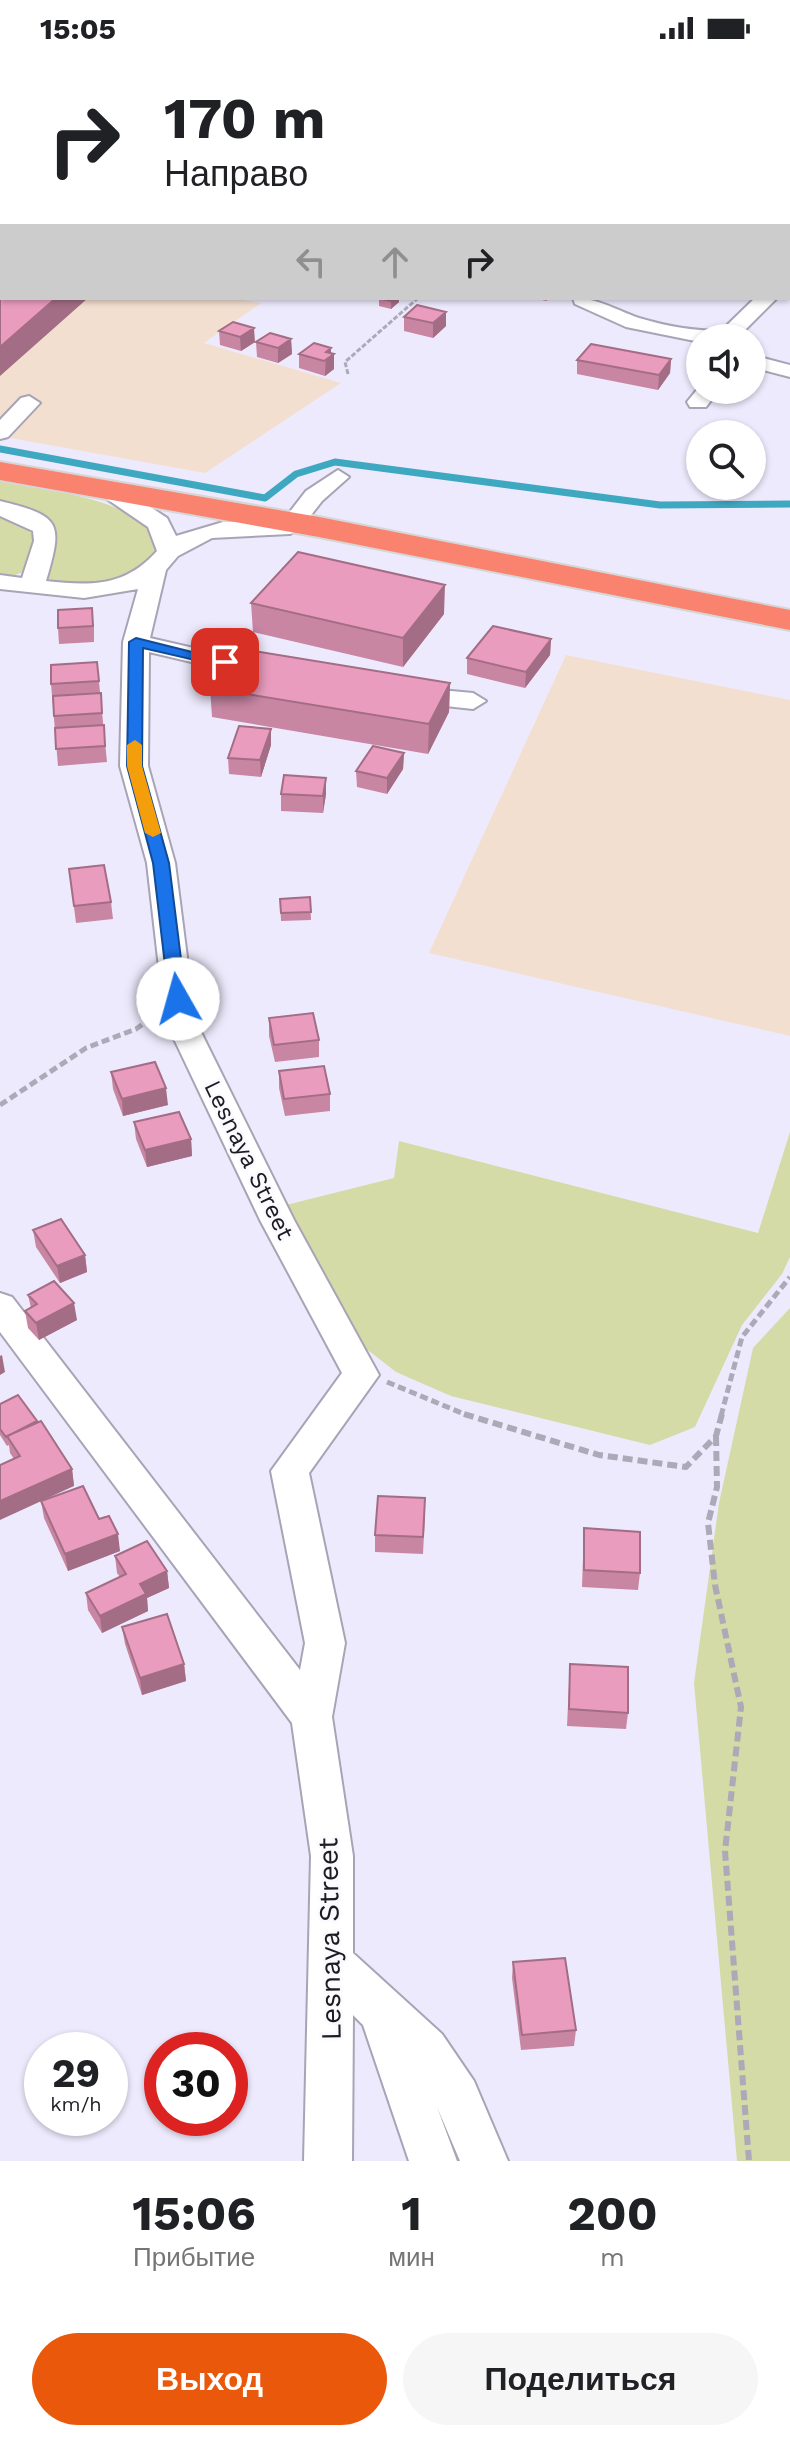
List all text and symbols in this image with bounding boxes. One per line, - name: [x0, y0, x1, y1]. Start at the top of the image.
- text: 15:05: [40, 11, 116, 46]
- text: 170 m: [164, 86, 326, 152]
- icon: right: [32, 88, 136, 192]
- text: Направо: [164, 153, 308, 195]
- icon: left: [289, 240, 333, 284]
- icon: ahead: [373, 240, 417, 284]
- icon: right: [457, 240, 501, 284]
- map controls: [686, 324, 766, 500]
- button: sound: [686, 324, 766, 404]
- button: search: [686, 420, 766, 500]
- pin: [191, 628, 259, 696]
- icon: arrive: [203, 640, 247, 684]
- position arrow: [136, 957, 220, 1041]
- street label: Lesnaya Street: [198, 1076, 300, 1244]
- street label: Lesnaya Street: [311, 1837, 348, 2041]
- speed limit sign: 30: [144, 2032, 248, 2136]
- text: 29: [52, 2050, 100, 2097]
- text: km/h: [50, 2092, 102, 2116]
- text: 15:06: [132, 2185, 256, 2242]
- text: 1: [401, 2185, 422, 2242]
- text: 200: [567, 2185, 658, 2242]
- text: Прибытие: [133, 2242, 255, 2272]
- text: мин: [388, 2242, 435, 2272]
- text: m: [600, 2242, 625, 2272]
- button: Выход: [32, 2333, 387, 2425]
- button: Поделиться: [403, 2333, 758, 2425]

